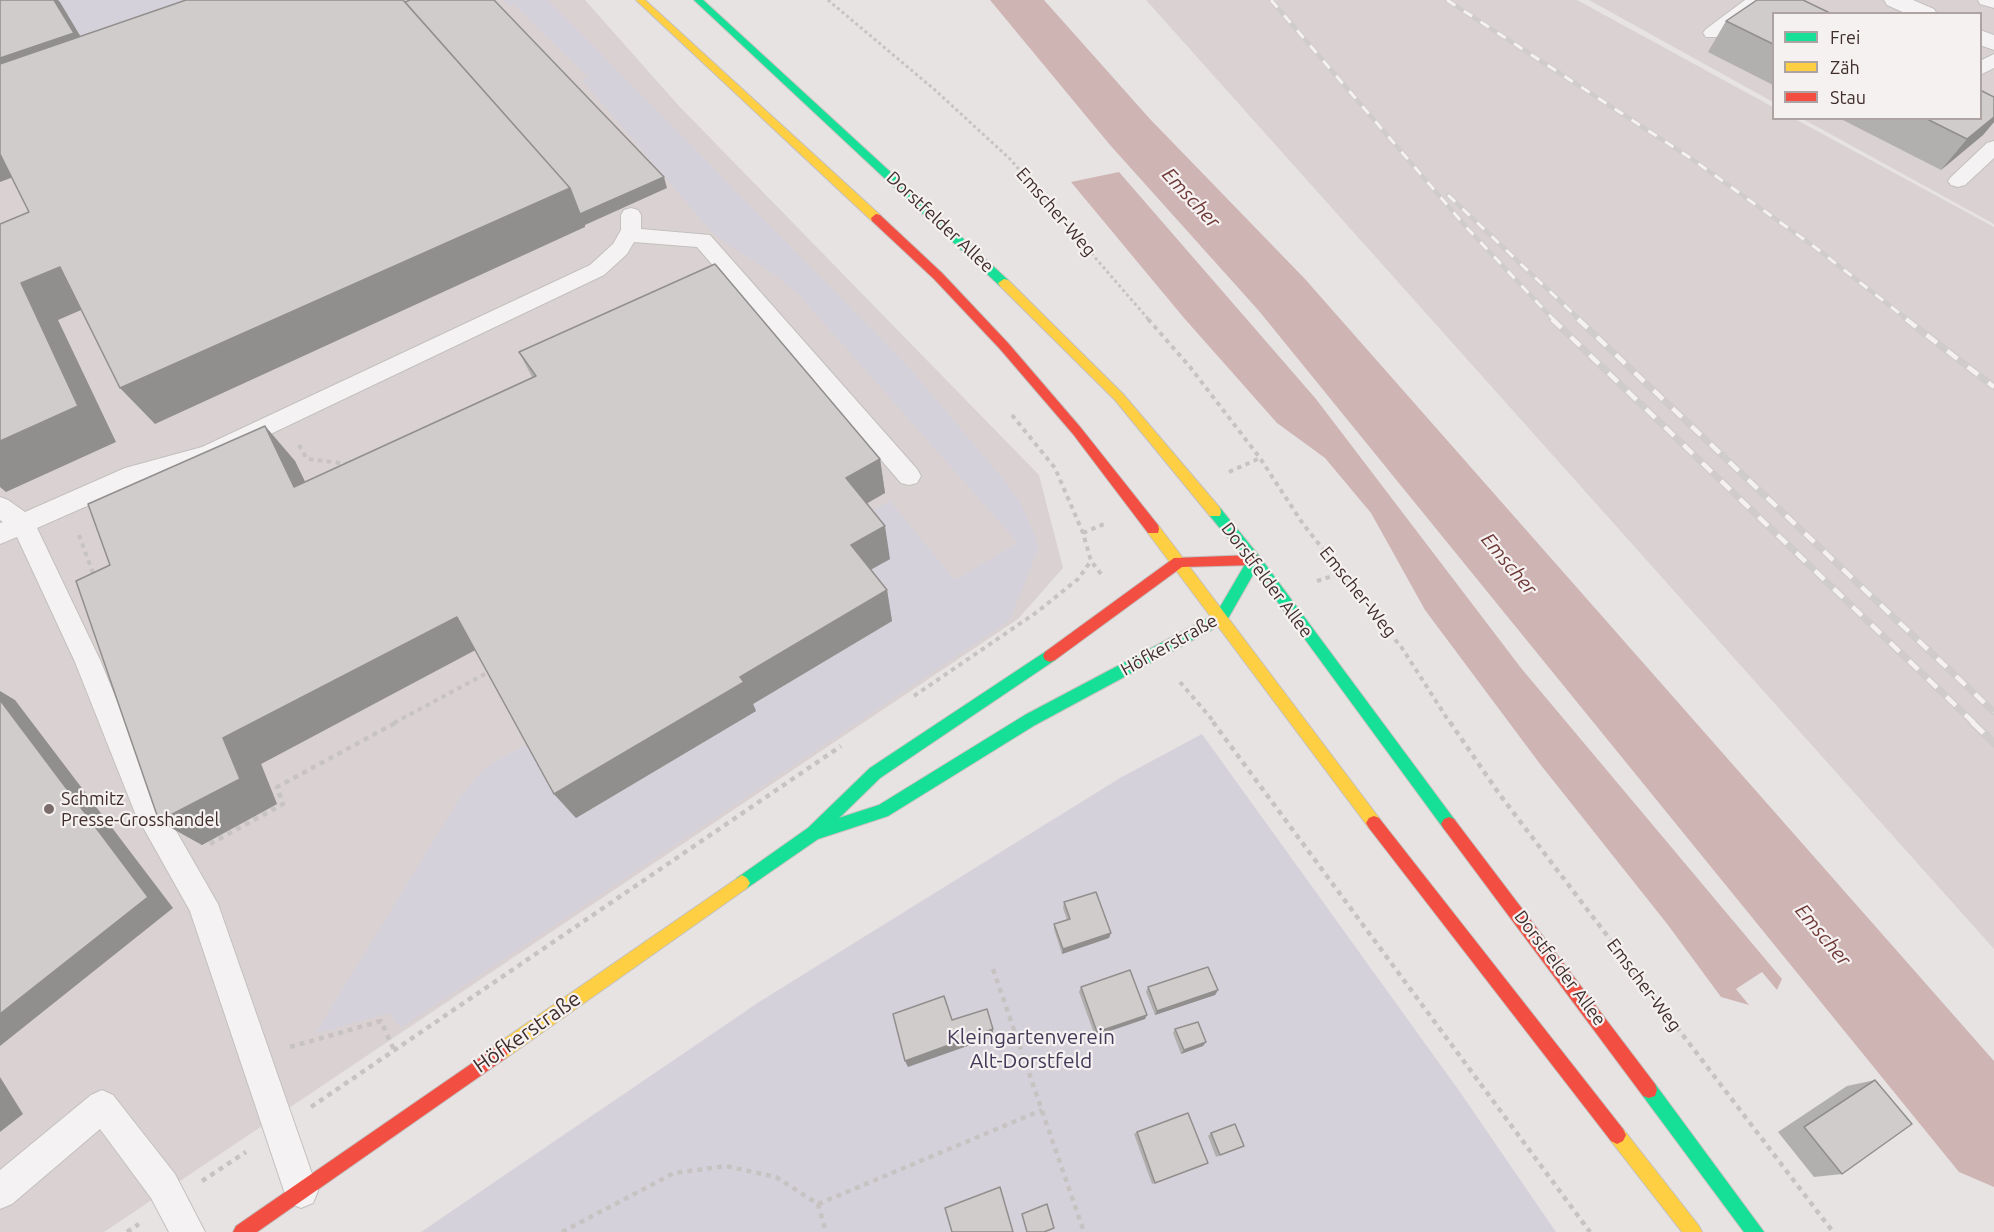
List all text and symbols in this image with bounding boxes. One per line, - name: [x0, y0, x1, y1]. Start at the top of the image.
- legend: [1772, 12, 1982, 120]
- text: Frei: [1830, 27, 1860, 47]
- text: Zäh: [1830, 57, 1860, 77]
- text: Stau: [1830, 87, 1866, 107]
- street label: Emscher-Weg: [1012, 163, 1100, 261]
- water label: Emscher: [1157, 163, 1225, 233]
- street label: Dorstfelder Allee: [882, 167, 998, 277]
- street label: Dorstfelder Allee: [1217, 518, 1317, 642]
- water label: Emscher: [1476, 528, 1542, 600]
- street label: Emscher-Weg: [1315, 542, 1401, 642]
- street label: Höfkerstraße: [1117, 610, 1221, 680]
- place label: Schmitz Presse-Grosshandel: [61, 788, 219, 830]
- marker: Schmitz Presse-Grosshandel: [42, 802, 56, 816]
- water label: Emscher: [1790, 899, 1856, 971]
- street label: Dorstfelder Allee: [1510, 906, 1610, 1030]
- street label: Emscher-Weg: [1602, 934, 1686, 1036]
- street label: Höfkerstraße: [469, 986, 585, 1078]
- park label: Kleingartenverein Alt-Dorstfeld: [947, 1024, 1115, 1074]

